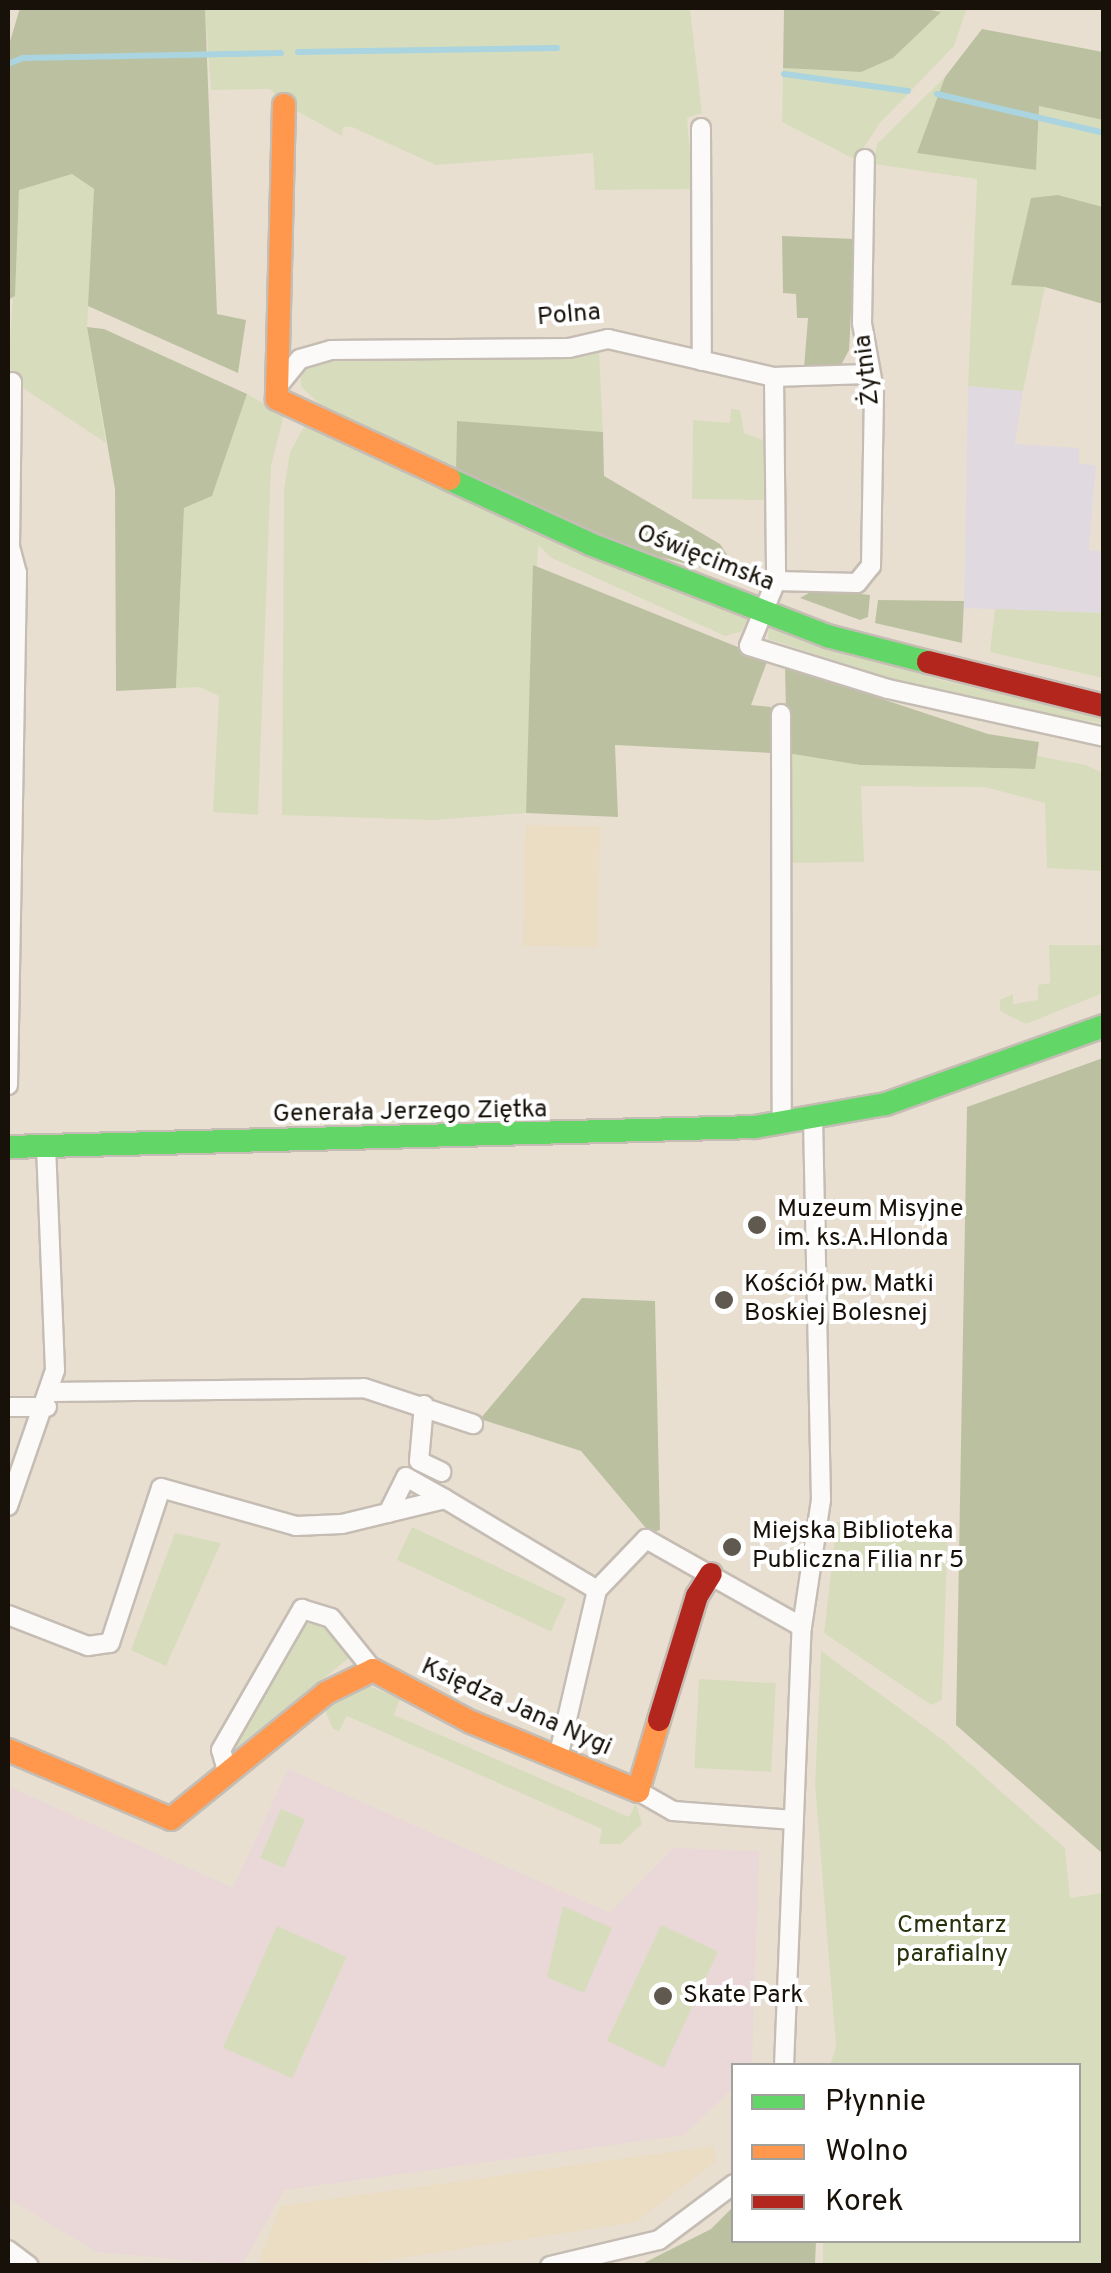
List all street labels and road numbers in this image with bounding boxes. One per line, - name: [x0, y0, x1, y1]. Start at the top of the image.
- street label: Polna: [536, 298, 602, 334]
- street label: Żytnia: [849, 333, 887, 407]
- street label: Oświęcimska: [632, 519, 778, 599]
- street label: Generała Jerzego Ziętka: [273, 1096, 547, 1130]
- street label: Księdza Jana Nygi: [416, 1653, 616, 1763]

